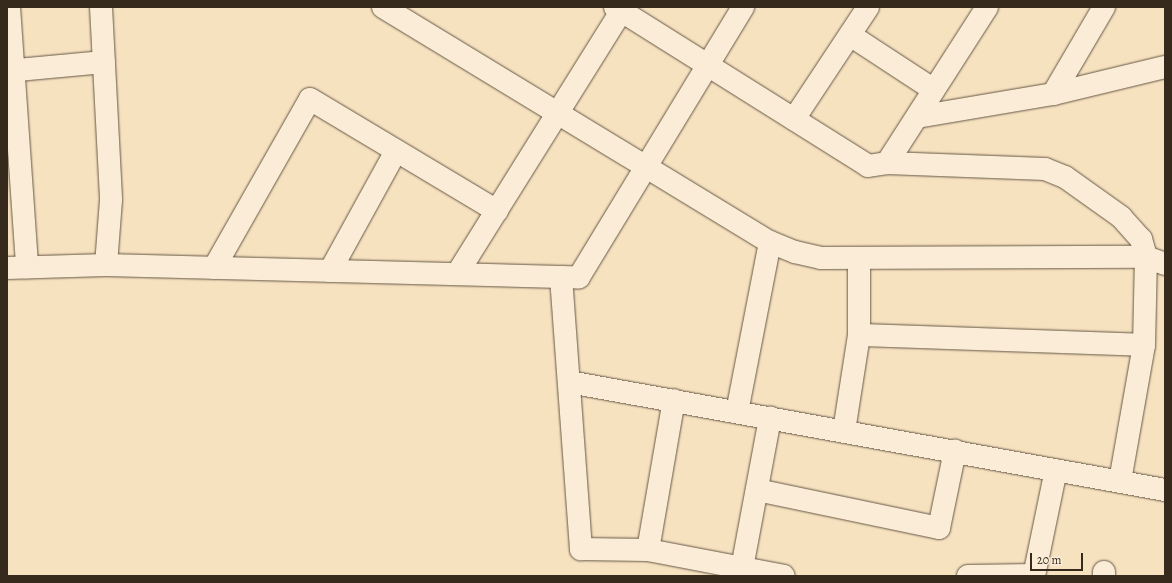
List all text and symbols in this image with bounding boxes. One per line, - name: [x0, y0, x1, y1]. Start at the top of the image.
- scale bar: [1032, 545, 1085, 571]
- text: 20 m: [1037, 552, 1061, 568]

